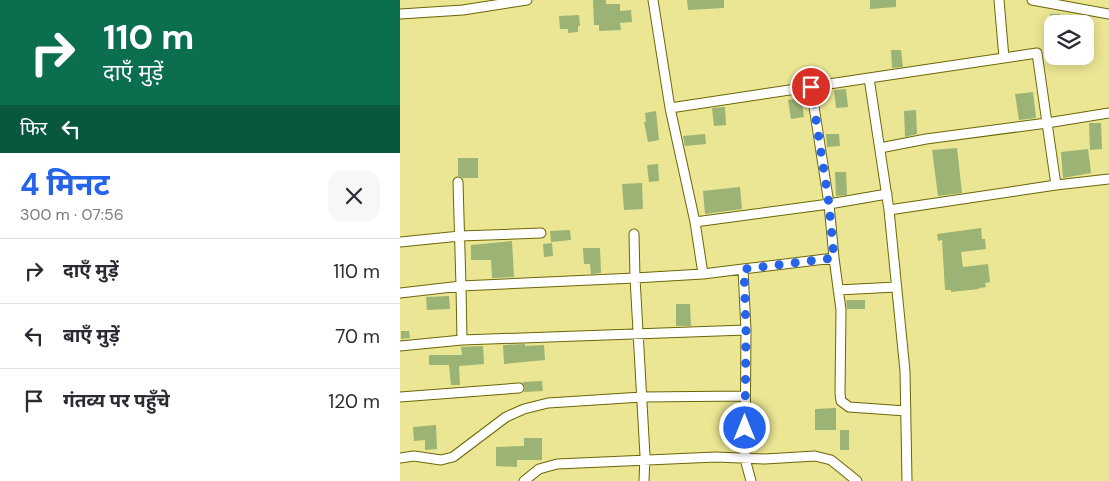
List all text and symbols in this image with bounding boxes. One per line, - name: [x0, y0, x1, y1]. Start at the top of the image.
- text: 110 m: [103, 14, 194, 60]
- map controls: [1044, 15, 1094, 65]
- button: layers: [1044, 15, 1094, 65]
- icon: right: [20, 20, 85, 85]
- text: दाएँ मुड़ें: [103, 58, 163, 87]
- pin: [790, 66, 832, 108]
- icon: arrive: [797, 73, 825, 101]
- icon: left: [57, 115, 85, 143]
- text: फिर: [20, 116, 47, 141]
- text: 4 मिनट: [20, 165, 110, 204]
- button: close: [328, 170, 380, 222]
- text: 300 m · 07:56: [20, 204, 124, 225]
- icon: right: [20, 257, 48, 285]
- text: दाएँ मुड़ें: [63, 258, 118, 283]
- text: 110 m: [333, 259, 380, 284]
- icon: left: [20, 322, 48, 350]
- text: बाएँ मुड़ें: [63, 323, 120, 348]
- text: 70 m: [335, 324, 380, 349]
- icon: arrive: [20, 387, 48, 415]
- text: गंतव्य पर पहुँचे: [63, 388, 170, 413]
- text: 120 m: [328, 389, 380, 414]
- position arrow: [718, 401, 770, 453]

